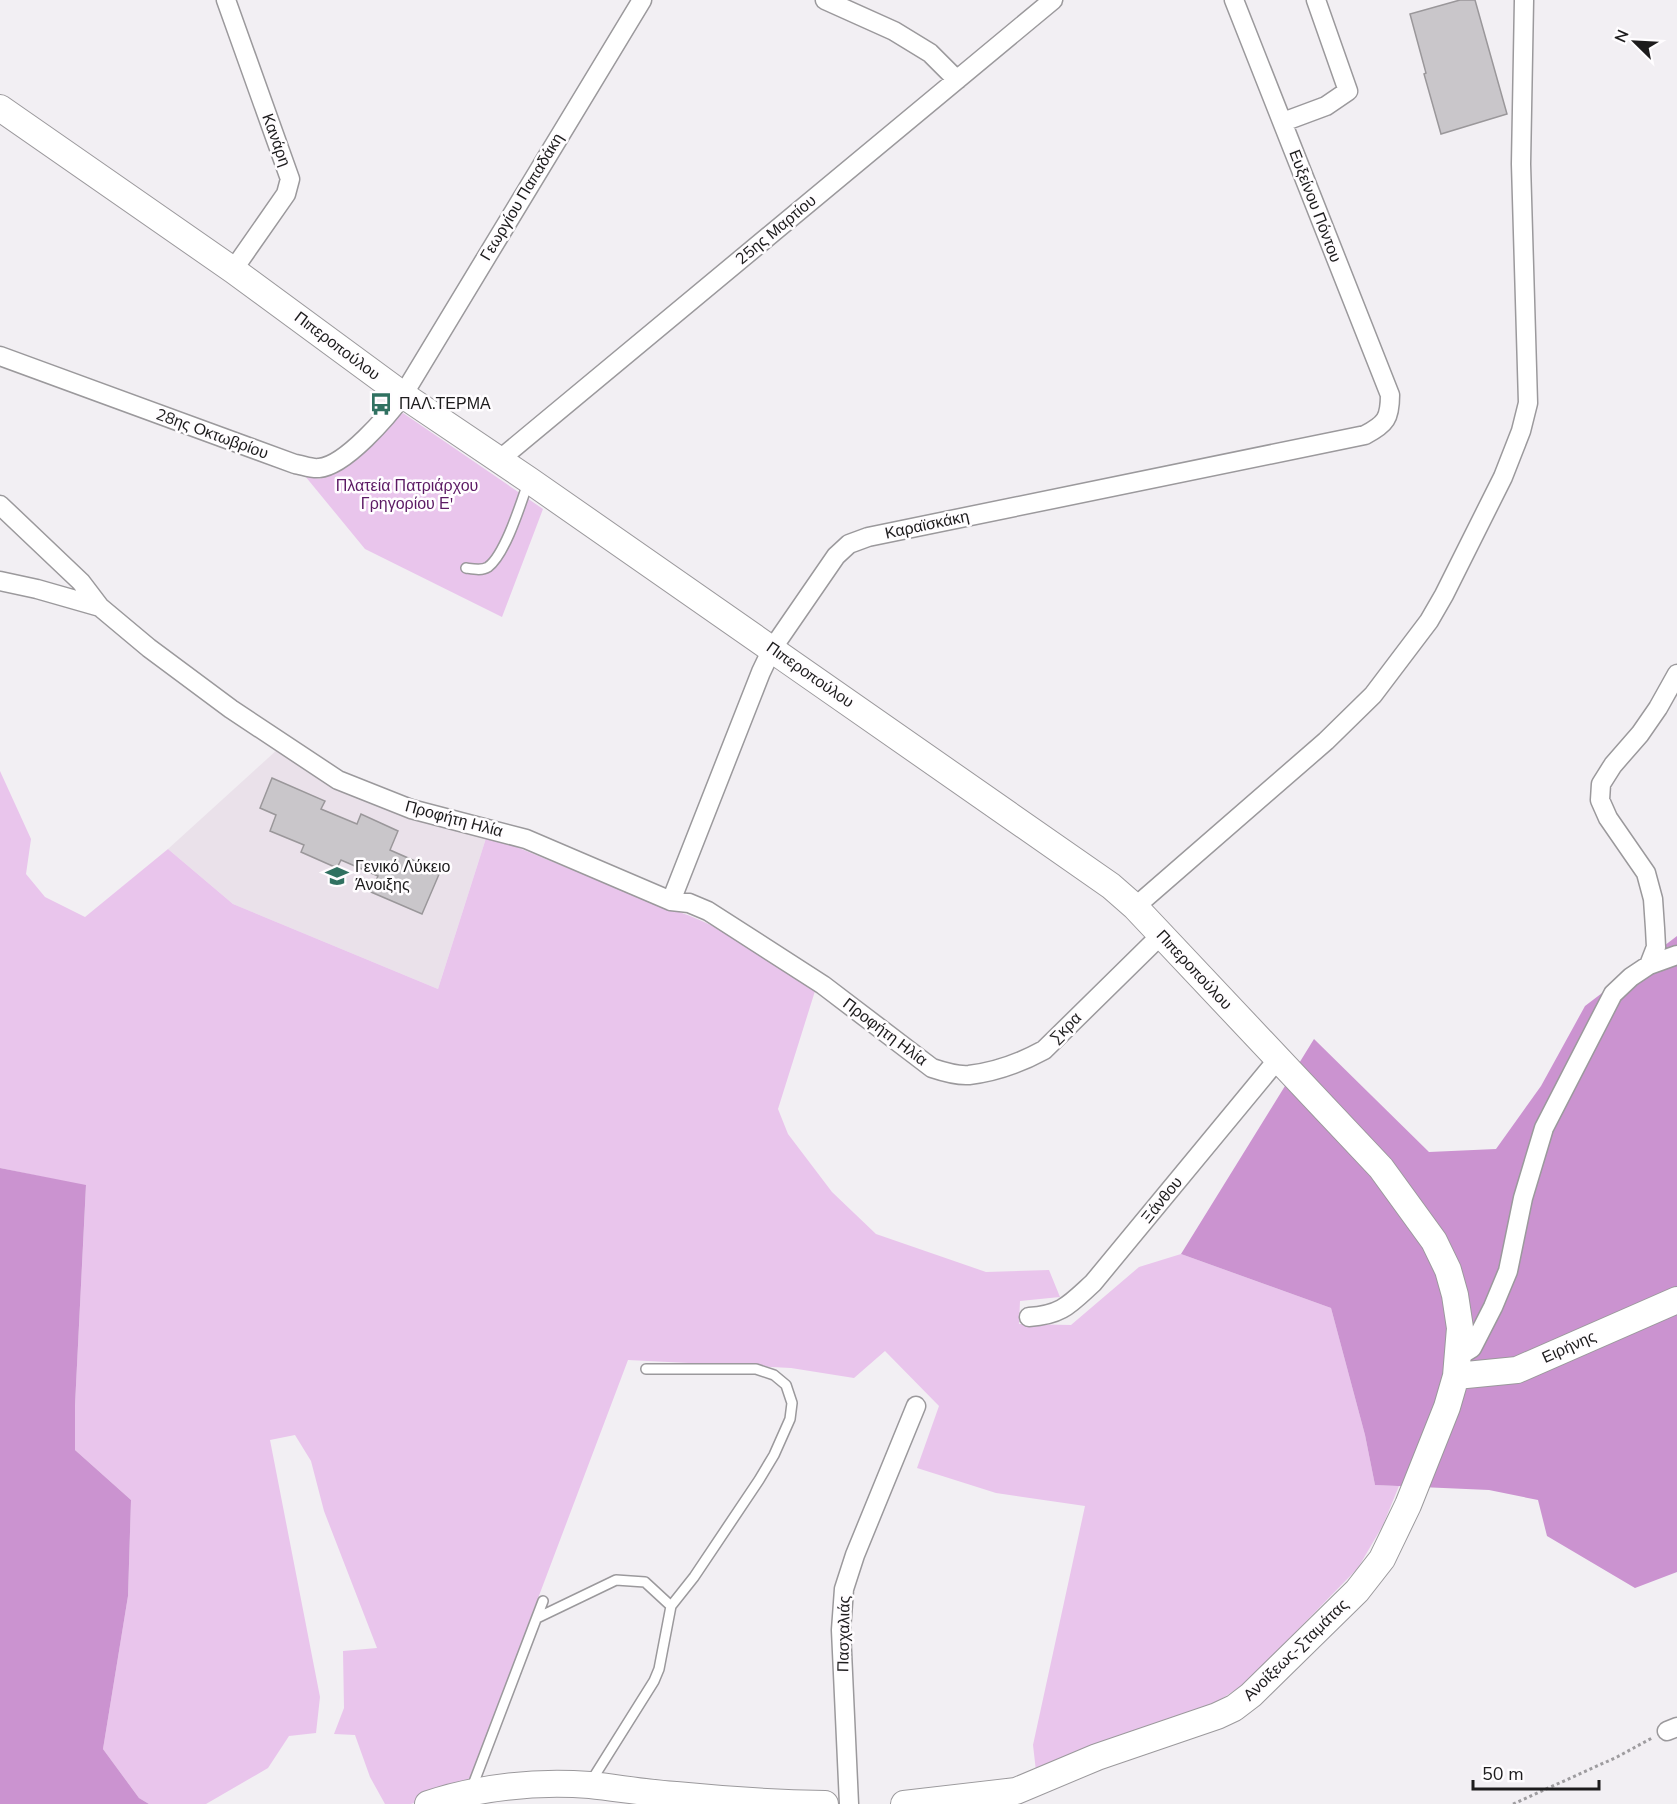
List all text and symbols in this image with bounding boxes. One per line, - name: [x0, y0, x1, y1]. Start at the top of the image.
- north arrow: [1605, 12, 1665, 72]
- text: N: [1610, 26, 1635, 46]
- street label: Κανάρη: [256, 110, 296, 170]
- street label: Γεωργίου Παπαδάκη: [475, 129, 569, 265]
- street label: Ευξείνου Πόντου: [1283, 146, 1347, 266]
- street label: 25ης Μαρτίου: [731, 190, 821, 270]
- street label: Πιπεροπούλου: [290, 306, 384, 386]
- bus stop icon: ΠΑΛ.ΤΕΡΜΑ: [368, 391, 394, 417]
- place label: ΠΑΛ.ΤΕΡΜΑ: [399, 393, 491, 415]
- street label: 28ης Οκτωβρίου: [153, 403, 271, 465]
- park label: Πλατεία Πατριάρχου Γρηγορίου Ε': [336, 475, 478, 515]
- street label: Καραϊσκάκη: [883, 505, 971, 545]
- street label: Πιπεροπούλου: [762, 637, 858, 713]
- street label: Προφήτη Ηλία: [403, 795, 505, 843]
- place label: Γενικό Λύκειο Άνοιξης: [355, 856, 450, 896]
- school or university icon: Γενικό Λύκειο Άνοιξης: [324, 863, 350, 889]
- street label: Πιπεροπούλου: [1151, 925, 1237, 1015]
- street label: Προφήτη Ηλία: [838, 993, 932, 1071]
- street label: Σκρα: [1046, 1008, 1086, 1048]
- street label: Ξάνθου: [1136, 1172, 1188, 1228]
- street label: Ειρήνης: [1539, 1325, 1600, 1369]
- street label: Ανοίξεως-Σταμάτας: [1239, 1594, 1354, 1706]
- street label: Πασχαλιάς: [832, 1595, 856, 1672]
- scale bar: [1473, 1753, 1599, 1791]
- text: 50 m: [1482, 1762, 1524, 1786]

